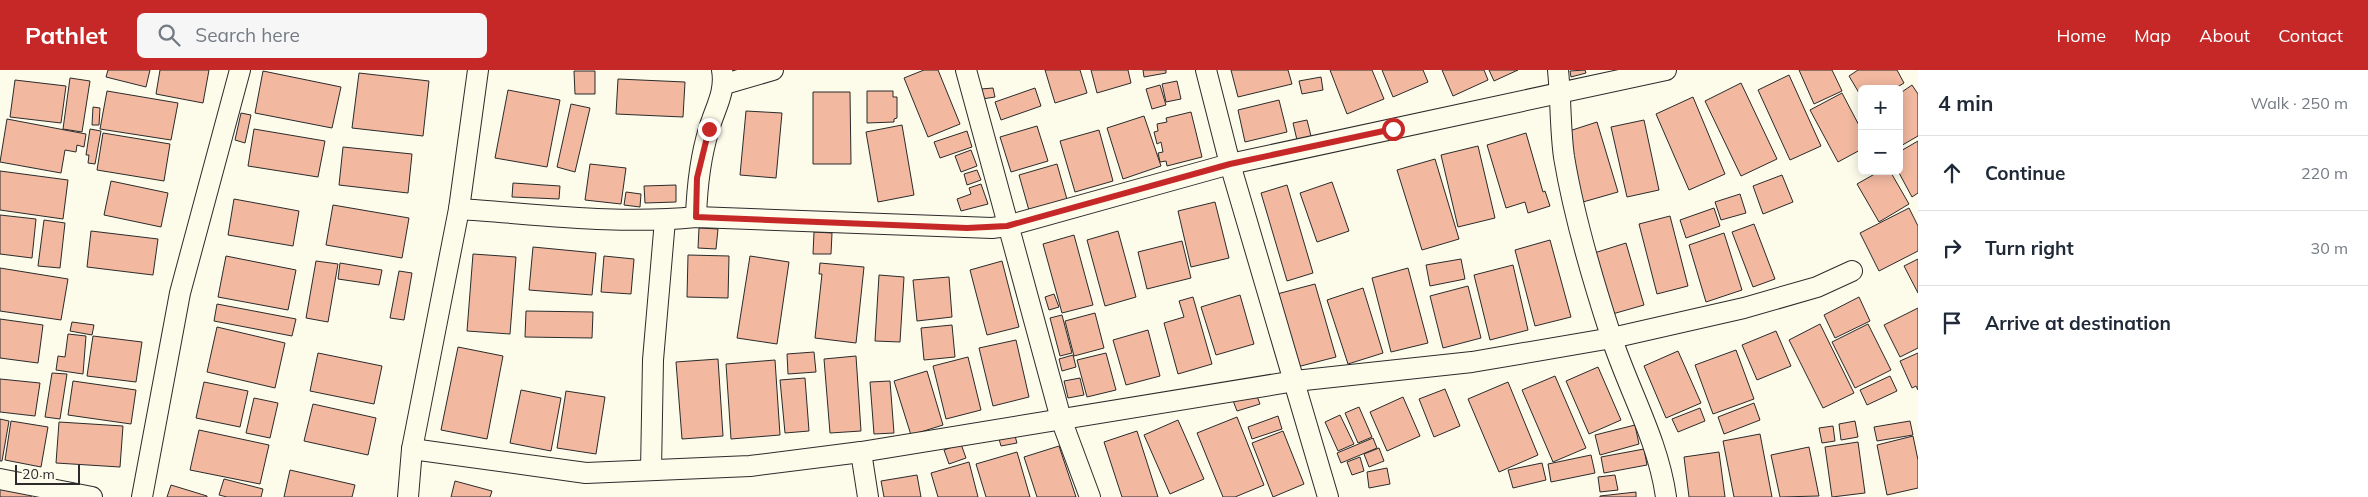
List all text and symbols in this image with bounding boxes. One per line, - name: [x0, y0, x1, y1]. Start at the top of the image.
- search box: [137, 13, 487, 58]
- text: Pathlet: [25, 20, 107, 50]
- icon: search: [155, 21, 183, 49]
- text: Search here: [195, 23, 300, 47]
- text: Home: [2056, 24, 2106, 47]
- text: Map: [2134, 24, 2171, 47]
- text: About: [2199, 24, 2250, 47]
- text: Contact: [2278, 24, 2343, 47]
- map controls: [1858, 85, 1903, 175]
- button: +: [1858, 85, 1903, 130]
- text: 4 min: [1938, 90, 1993, 116]
- text: Walk · 250 m: [2250, 93, 2348, 113]
- route end: [698, 118, 721, 141]
- route start: [1382, 118, 1405, 141]
- button: −: [1858, 130, 1903, 175]
- icon: ahead: [1938, 159, 1966, 187]
- text: Continue: [1985, 161, 2065, 185]
- text: 220 m: [2301, 163, 2348, 183]
- icon: right: [1938, 234, 1966, 262]
- text: Turn right: [1985, 236, 2074, 260]
- text: 30 m: [2311, 238, 2348, 258]
- icon: arrive: [1938, 309, 1966, 337]
- text: Arrive at destination: [1985, 311, 2171, 335]
- scale bar: [15, 462, 80, 485]
- text: 20 m: [22, 465, 55, 483]

